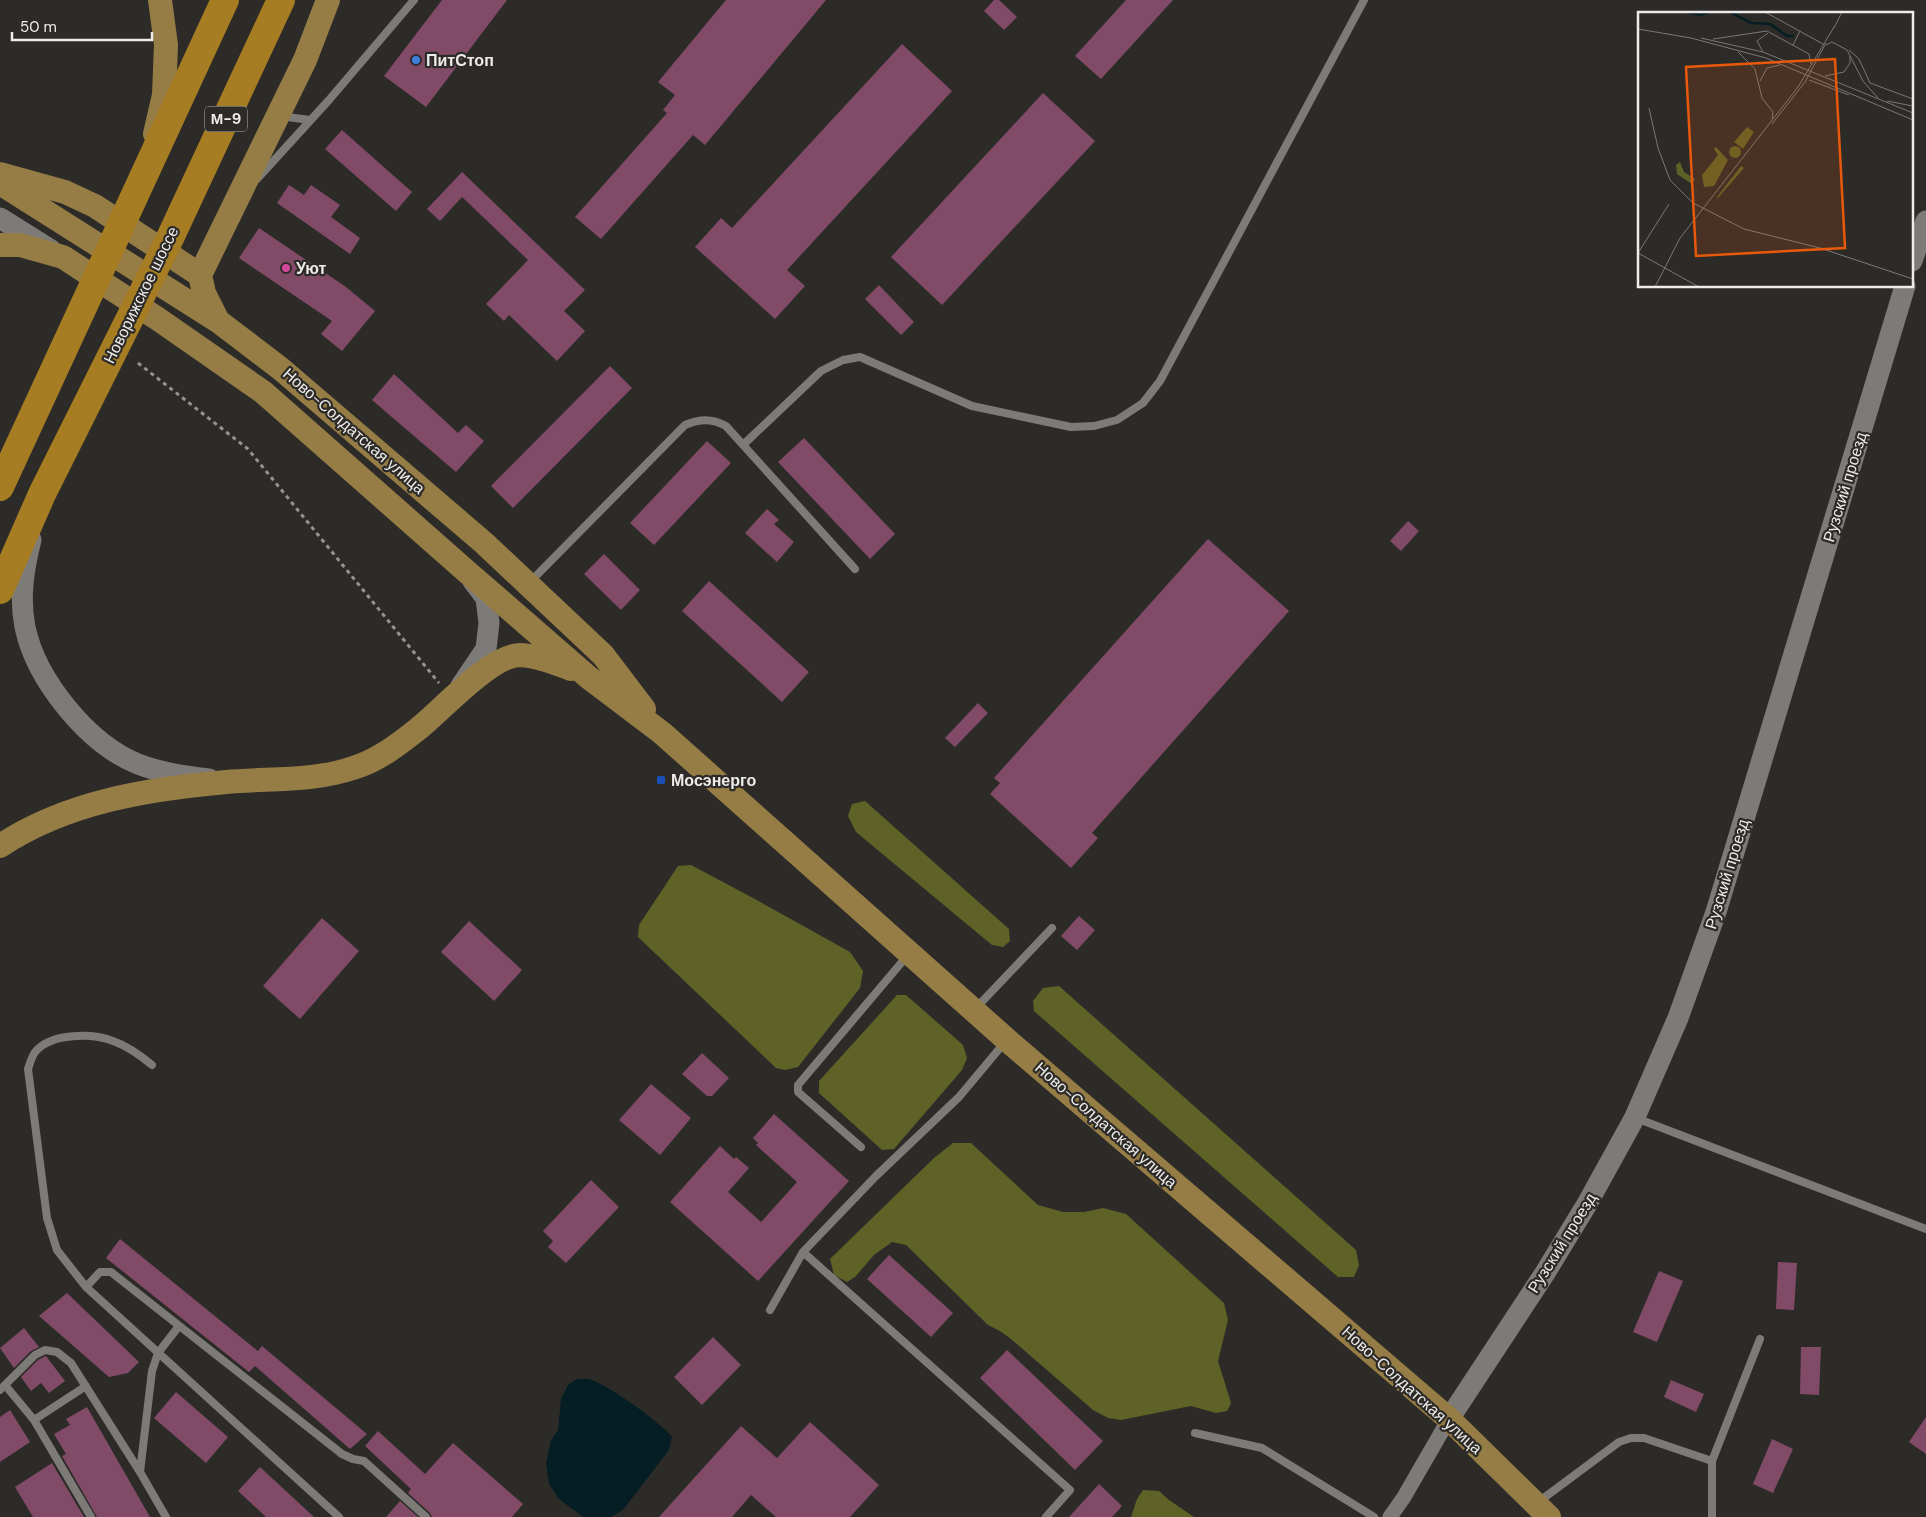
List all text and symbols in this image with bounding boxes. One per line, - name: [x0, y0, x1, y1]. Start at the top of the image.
- scale bar: [12, 10, 152, 42]
- inset map: [1638, 12, 1914, 288]
- text: 50 m: [20, 17, 57, 37]
- place label: ПитСтоп: [426, 50, 494, 71]
- marker: ПитСтоп: [410, 54, 422, 66]
- road number: М-9: [205, 106, 247, 132]
- street label: Новорижское шоссе: [99, 223, 183, 367]
- place label: Уют: [296, 258, 327, 279]
- marker: Уют: [280, 262, 292, 274]
- street label: Ново-Солдатская улица: [278, 363, 430, 499]
- street label: Рузский проезд: [1818, 429, 1872, 545]
- place label: Мосэнерго: [671, 770, 756, 791]
- marker: Мосэнерго: [655, 774, 667, 786]
- street label: Рузский проезд: [1700, 816, 1754, 932]
- street label: Ново-Солдатская улица: [1030, 1057, 1182, 1193]
- street label: Рузский проезд: [1523, 1188, 1602, 1297]
- street label: Ново-Солдатская улица: [1337, 1321, 1487, 1459]

